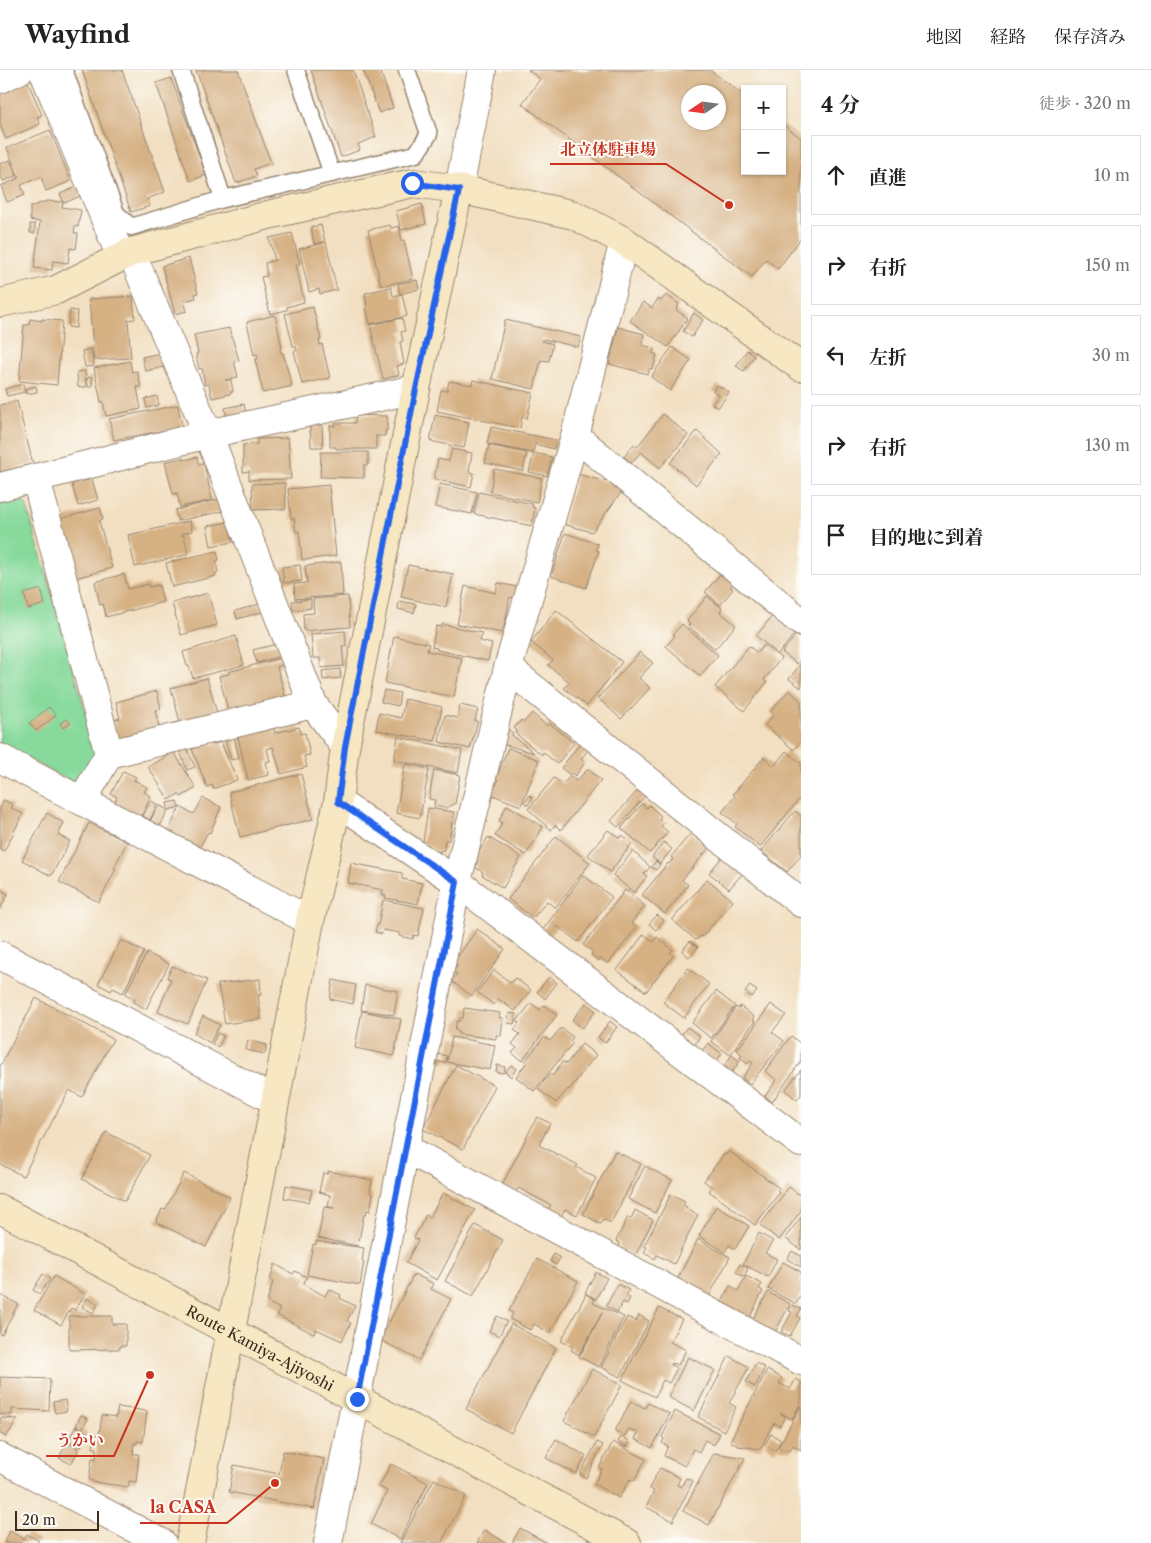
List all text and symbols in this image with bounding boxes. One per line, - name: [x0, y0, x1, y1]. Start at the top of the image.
- text: Wayfind: [25, 20, 130, 49]
- text: 地図: [926, 26, 962, 48]
- text: 経路: [990, 26, 1026, 48]
- text: 保存済み: [1054, 26, 1126, 48]
- north arrow: [681, 85, 726, 130]
- map controls: [741, 85, 786, 175]
- button: +: [741, 85, 786, 130]
- text: 4 分: [821, 92, 860, 117]
- text: 徒歩 · 320 m: [1039, 93, 1131, 113]
- button: −: [741, 130, 786, 175]
- callout: 北立体駐車場: [550, 133, 666, 164]
- text: 北立体駐車場: [560, 139, 656, 159]
- icon: ahead: [822, 161, 850, 189]
- text: 10 m: [1094, 165, 1130, 185]
- text: 直進: [869, 166, 907, 189]
- route start: [401, 172, 424, 195]
- icon: right: [822, 251, 850, 279]
- text: 150 m: [1085, 255, 1130, 275]
- text: 右折: [869, 256, 907, 279]
- icon: left: [822, 341, 850, 369]
- text: 30 m: [1092, 345, 1130, 365]
- text: 左折: [869, 346, 907, 369]
- icon: right: [822, 431, 850, 459]
- text: 130 m: [1085, 435, 1130, 455]
- text: 右折: [869, 436, 907, 459]
- icon: arrive: [822, 521, 850, 549]
- text: 目的地に到着: [869, 526, 983, 549]
- street label: Route Kamiya-Ajiyoshi: [183, 1301, 338, 1395]
- route end: [346, 1388, 369, 1411]
- callout: うかい: [46, 1425, 114, 1456]
- text: うかい: [56, 1430, 104, 1450]
- callout: la CASA: [140, 1492, 227, 1523]
- text: la CASA: [150, 1497, 217, 1517]
- scale bar: [15, 1508, 99, 1531]
- text: 20 m: [22, 1511, 56, 1529]

